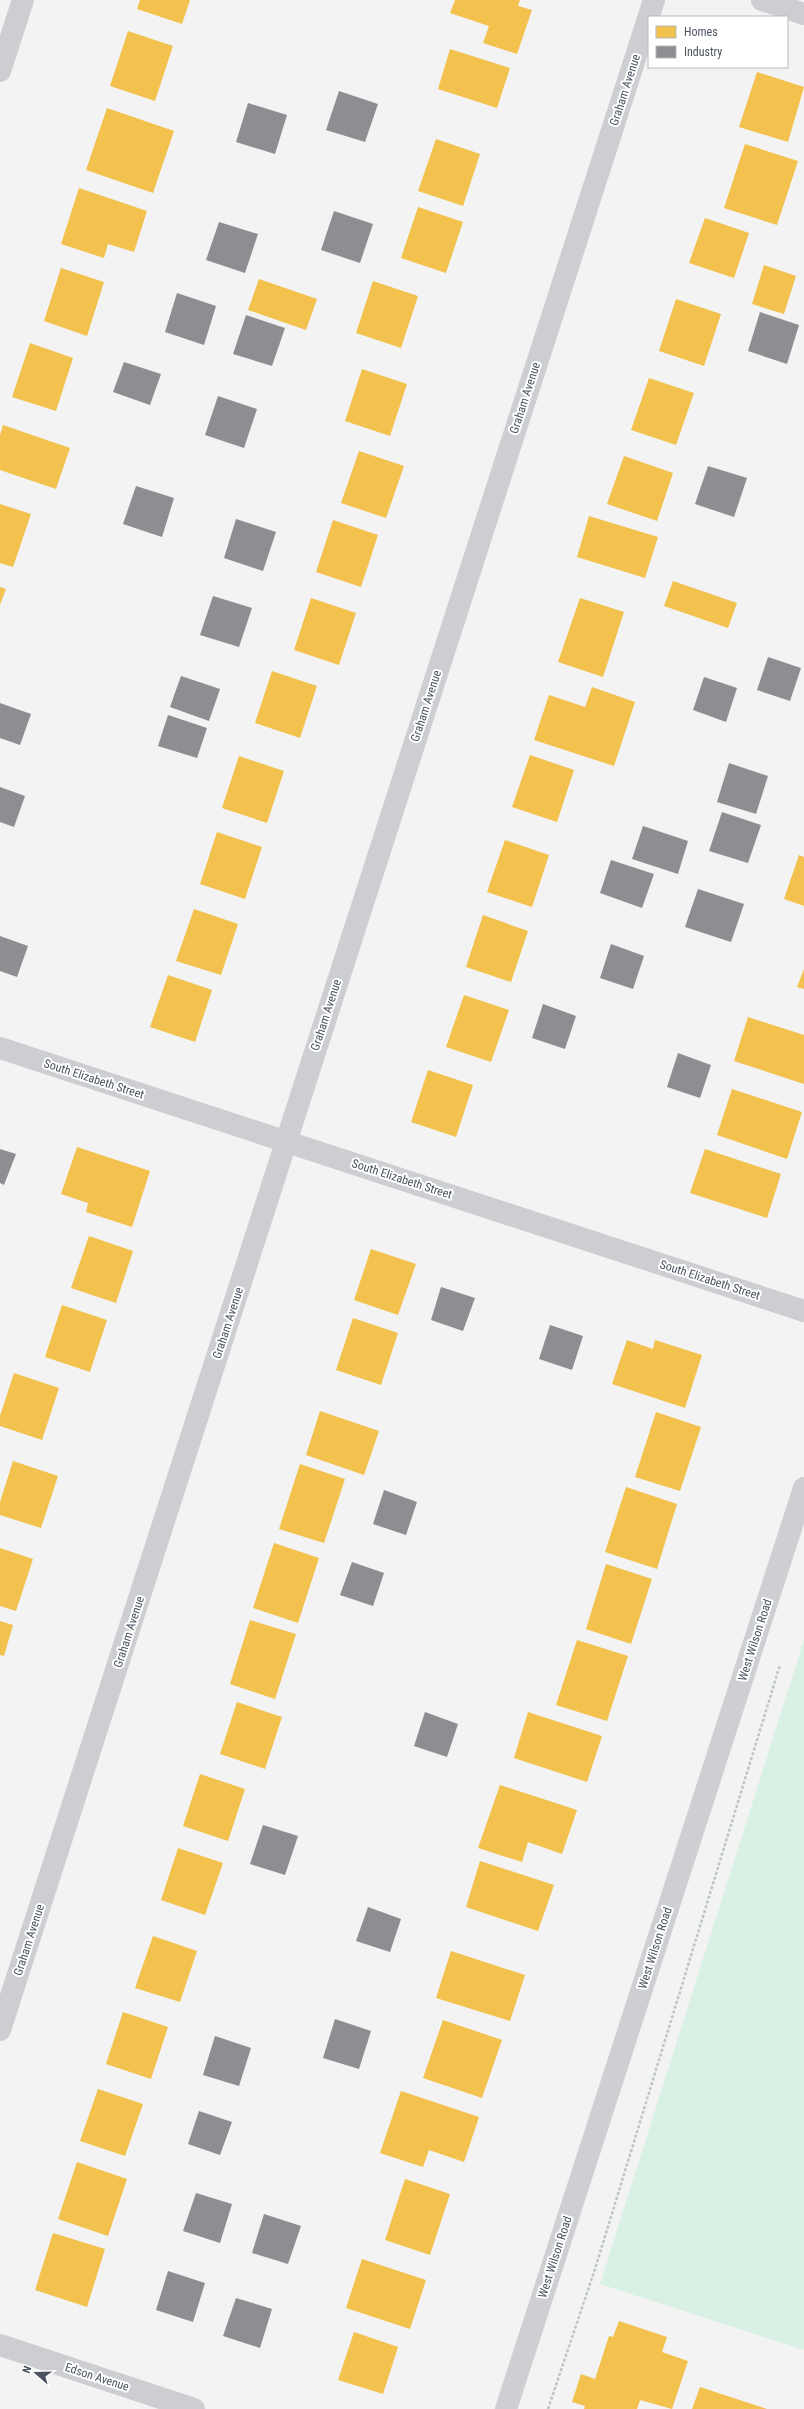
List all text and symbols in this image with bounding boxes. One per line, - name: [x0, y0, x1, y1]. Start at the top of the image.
- legend: [648, 16, 788, 68]
- text: Homes: [684, 25, 718, 39]
- text: Industry: [684, 45, 722, 59]
- street label: Graham Avenue: [607, 52, 643, 127]
- street label: Graham Avenue: [507, 360, 543, 435]
- street label: Graham Avenue: [408, 668, 444, 743]
- street label: Graham Avenue: [308, 977, 344, 1052]
- street label: South Elizabeth Street: [42, 1056, 146, 1102]
- street label: South Elizabeth Street: [350, 1156, 454, 1202]
- street label: South Elizabeth Street: [658, 1257, 762, 1303]
- street label: Graham Avenue: [210, 1285, 246, 1360]
- street label: Graham Avenue: [111, 1594, 147, 1669]
- street label: West Wilson Road: [735, 1597, 775, 1683]
- street label: Graham Avenue: [11, 1902, 47, 1977]
- street label: West Wilson Road: [635, 1905, 675, 1991]
- street label: West Wilson Road: [535, 2214, 575, 2300]
- north arrow: [16, 2353, 56, 2393]
- street label: Edson Avenue: [63, 2360, 131, 2394]
- text: N: [20, 2364, 34, 2375]

